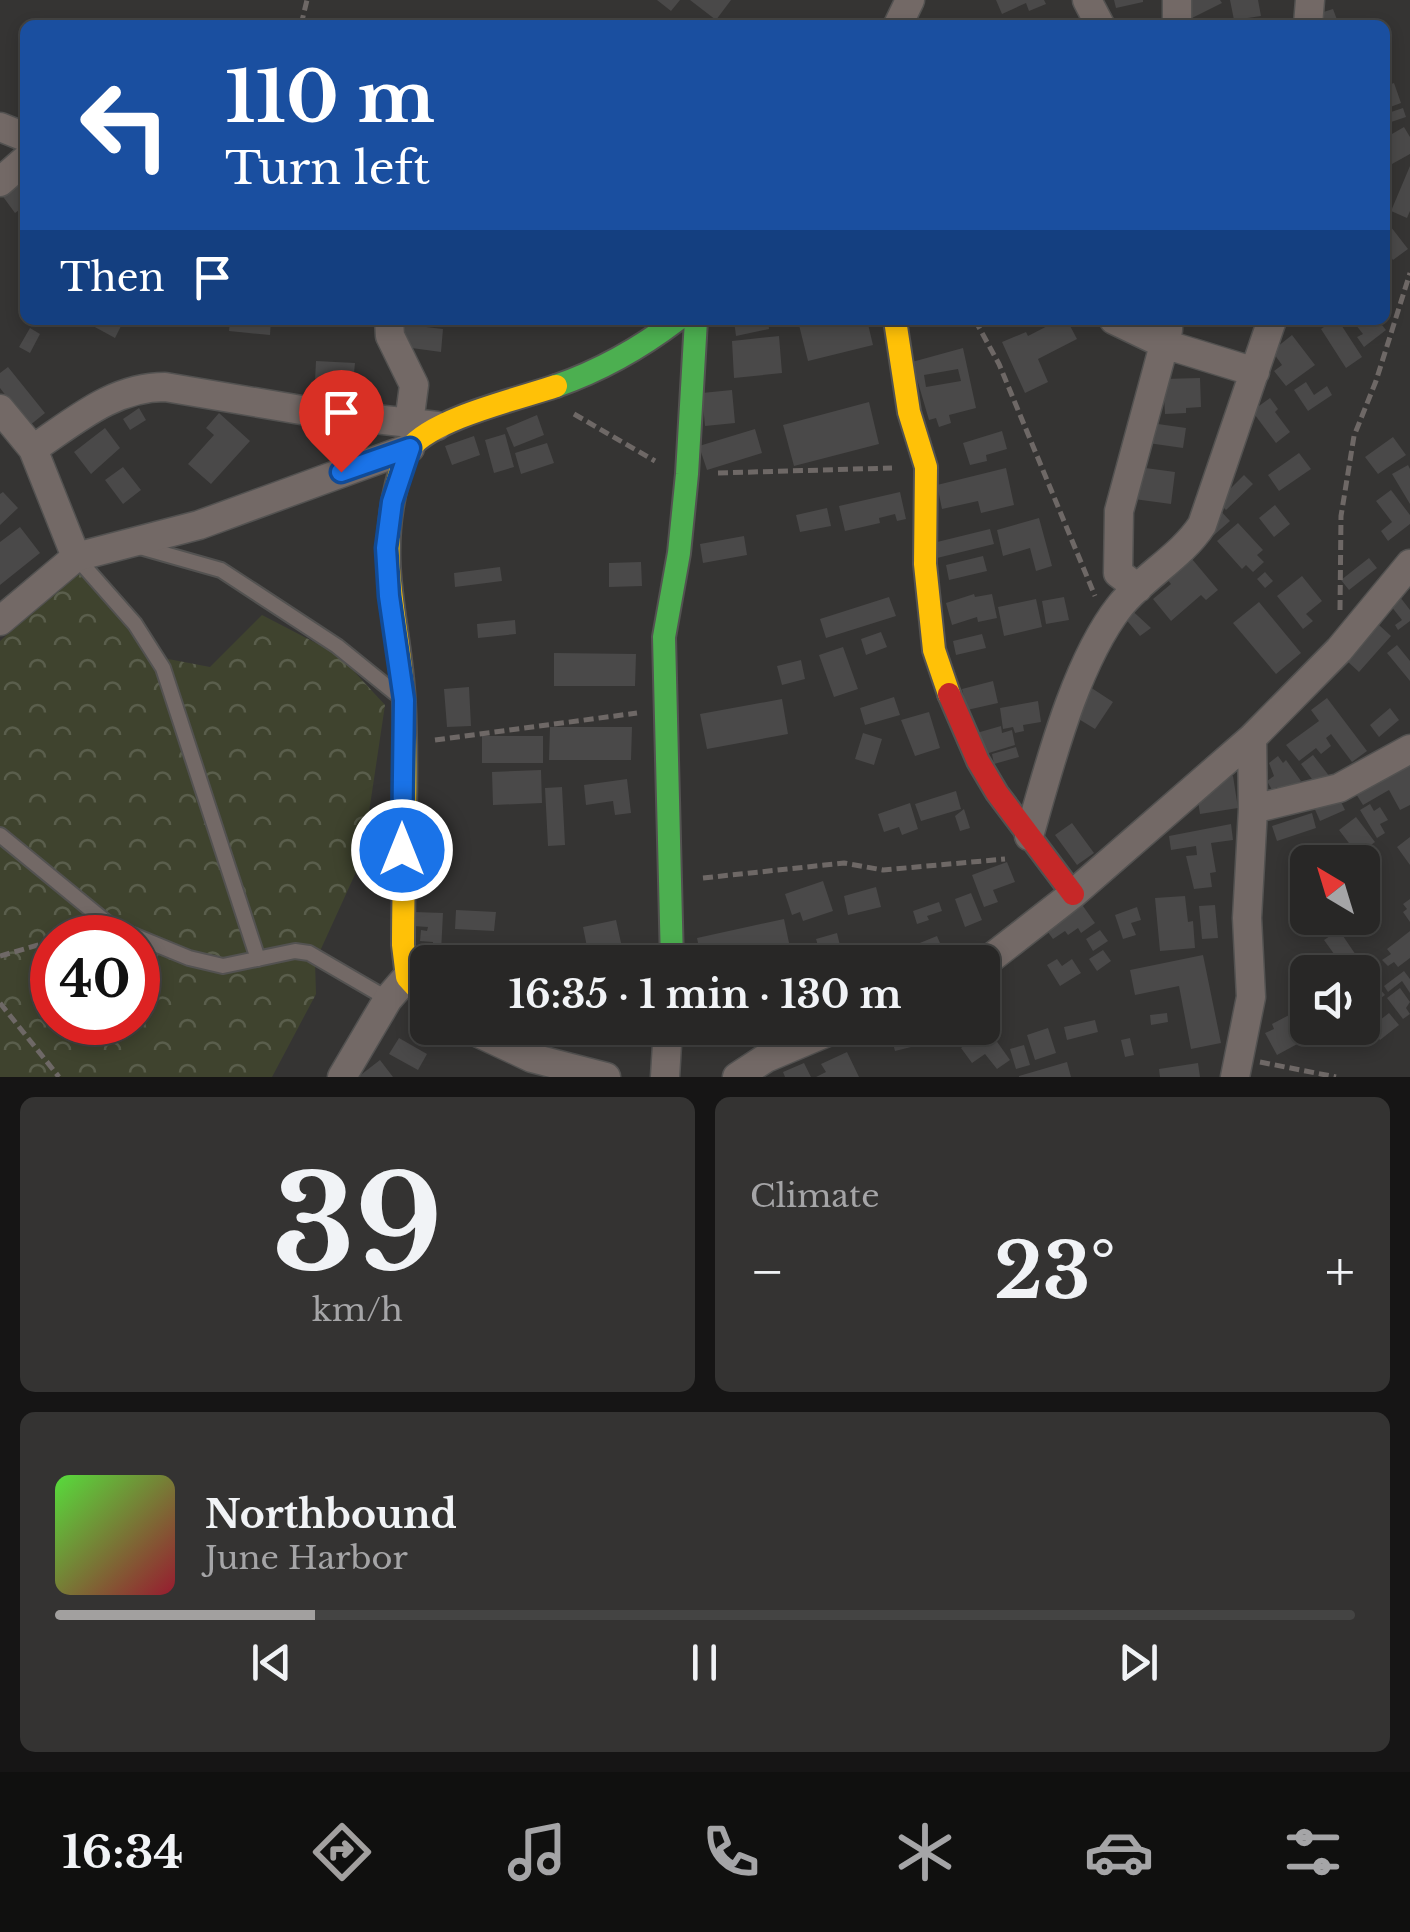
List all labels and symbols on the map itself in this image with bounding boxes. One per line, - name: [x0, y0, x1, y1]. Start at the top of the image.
- pin: [299, 370, 384, 473]
- position arrow: [350, 798, 454, 902]
- north arrow: [1290, 845, 1380, 935]
- speed limit sign: 40: [30, 915, 160, 1045]

